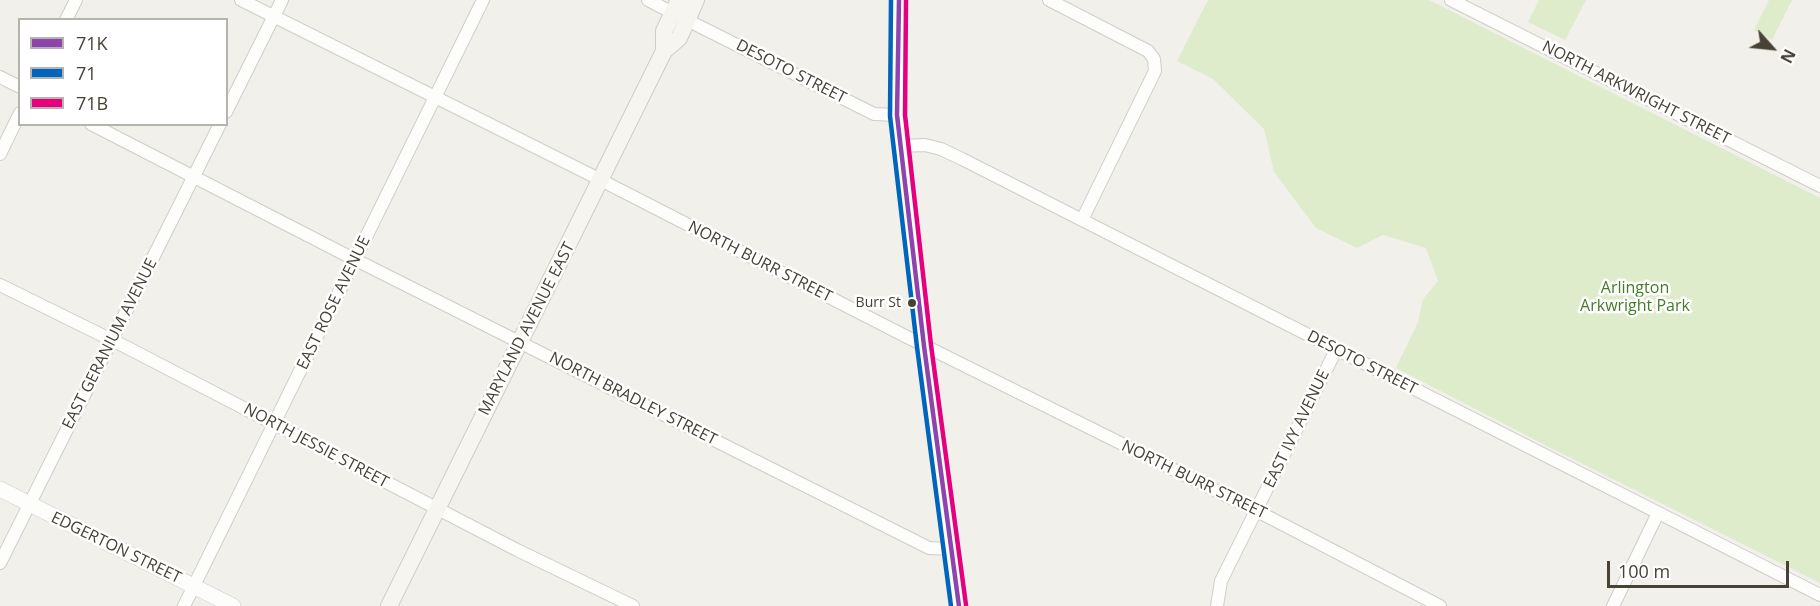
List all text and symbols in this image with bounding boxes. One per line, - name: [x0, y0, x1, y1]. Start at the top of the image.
- legend: [18, 18, 228, 126]
- north arrow: [1742, 18, 1802, 78]
- text: 71K: [76, 31, 108, 55]
- street label: DESOTO STREET: [733, 36, 849, 108]
- street label: NORTH ARKWRIGHT STREET: [1539, 37, 1733, 149]
- text: N: [1775, 45, 1801, 67]
- text: 71: [76, 61, 97, 85]
- text: 71B: [76, 91, 108, 115]
- street label: NORTH BURR STREET: [685, 217, 835, 307]
- street label: EAST ROSE AVENUE: [293, 233, 375, 373]
- street label: MARYLAND AVENUE EAST: [475, 239, 579, 419]
- street label: EAST GERANIUM AVENUE: [59, 255, 161, 433]
- park label: Arlington Arkwright Park: [1580, 278, 1690, 316]
- place label: Burr St: [856, 295, 901, 311]
- marker: Burr St: [906, 297, 918, 309]
- street label: DESOTO STREET: [1304, 327, 1420, 399]
- street label: NORTH BRADLEY STREET: [546, 348, 720, 450]
- street label: EAST IVY AVENUE: [1260, 367, 1334, 491]
- street label: NORTH JESSIE STREET: [240, 400, 392, 492]
- street label: NORTH BURR STREET: [1118, 437, 1270, 523]
- street label: EDGERTON STREET: [48, 508, 184, 588]
- scale bar: [1610, 549, 1792, 587]
- text: 100 m: [1618, 559, 1670, 583]

